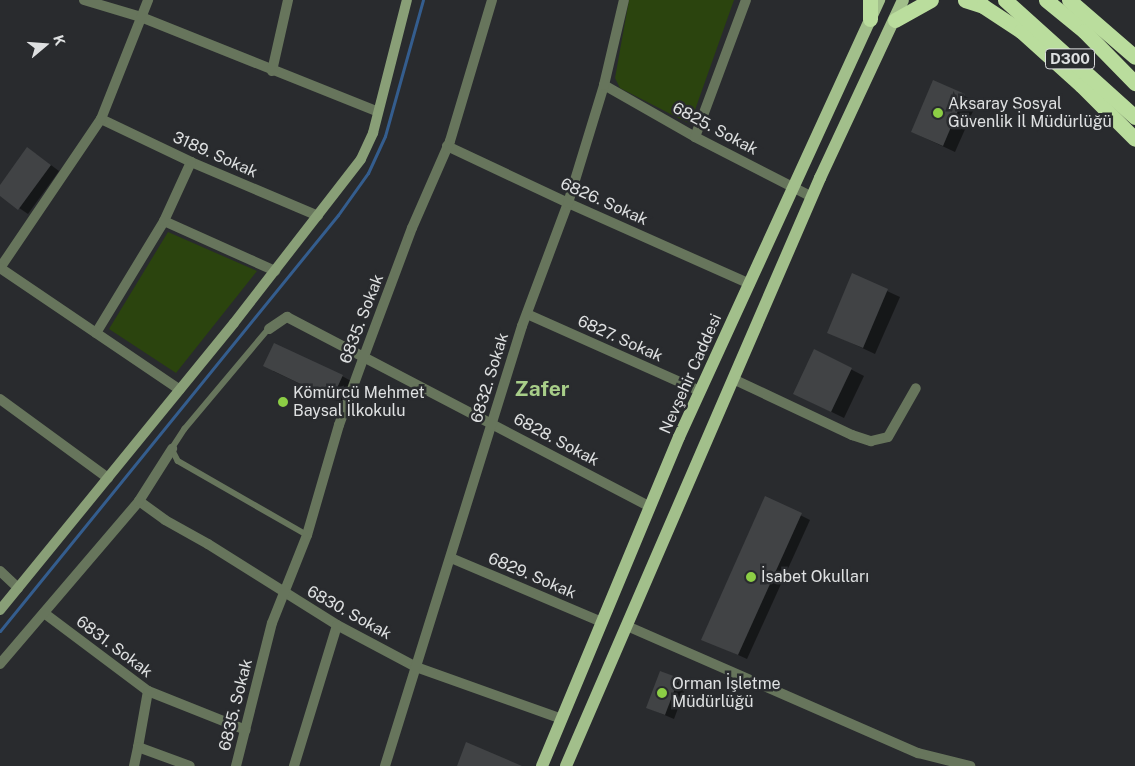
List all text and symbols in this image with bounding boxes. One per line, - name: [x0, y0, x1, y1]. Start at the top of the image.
- north arrow: [20, 20, 70, 70]
- text: K: [50, 33, 68, 48]
- road number: D300: [1044, 46, 1096, 72]
- place label: Aksaray Sosyal Güvenlik İl Müdürlüğü: [948, 94, 1112, 132]
- street label: 6825. Sokak: [669, 98, 761, 160]
- marker: Aksaray Sosyal Güvenlik İl Müdürlüğü: [932, 107, 944, 119]
- street label: 3189. Sokak: [170, 128, 260, 182]
- street label: 6826. Sokak: [557, 174, 651, 230]
- street label: 6835. Sokak: [336, 272, 388, 366]
- street label: Nevşehir Caddesi: [656, 311, 726, 437]
- street label: 6827. Sokak: [574, 312, 666, 366]
- street label: 6832. Sokak: [467, 330, 513, 426]
- district label: Zafer: [514, 376, 570, 402]
- place label: Kömürcü Mehmet Baysal İlkokulu: [293, 383, 425, 421]
- marker: Kömürcü Mehmet Baysal İlkokulu: [277, 396, 289, 408]
- street label: 6828. Sokak: [510, 409, 602, 471]
- street label: 6829. Sokak: [485, 549, 579, 603]
- place label: İsabet Okulları: [761, 567, 869, 587]
- marker: İsabet Okulları: [745, 571, 757, 583]
- street label: 6830. Sokak: [303, 582, 395, 644]
- street label: 6831. Sokak: [72, 612, 156, 682]
- street label: 6835. Sokak: [215, 657, 257, 753]
- place label: Orman İşletme Müdürlüğü: [672, 674, 781, 712]
- marker: Orman İşletme Müdürlüğü: [656, 687, 668, 699]

